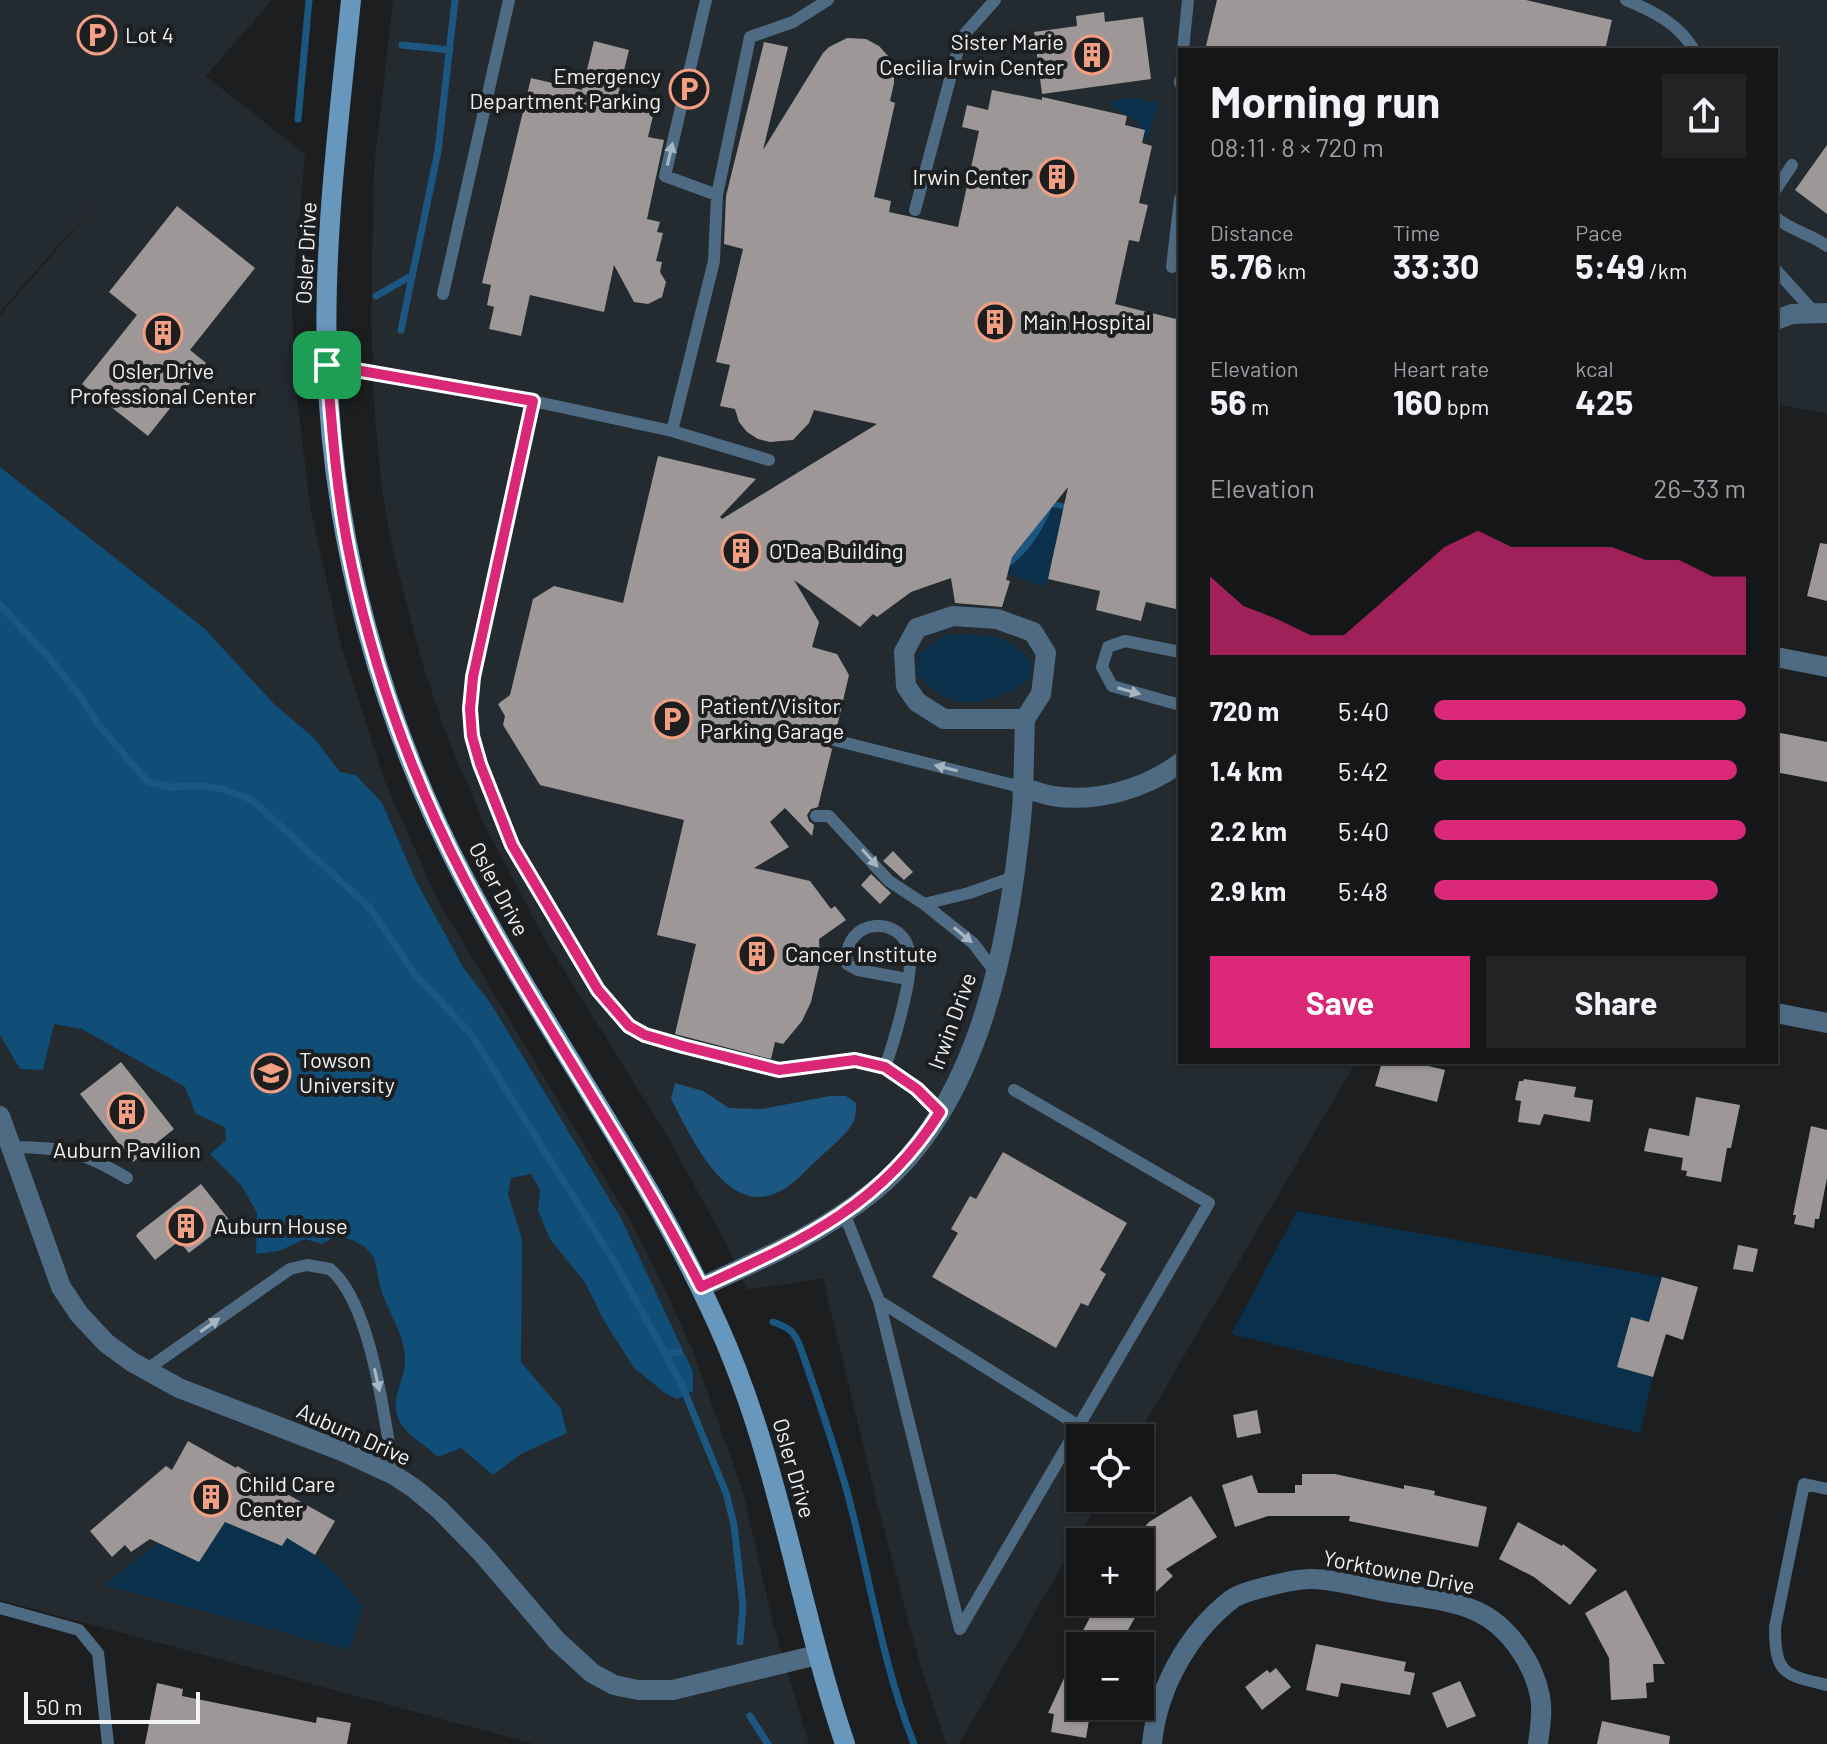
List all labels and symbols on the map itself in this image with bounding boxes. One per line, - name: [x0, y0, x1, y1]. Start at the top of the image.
- parking icon: Lot 4: [76, 14, 118, 56]
- place label: Lot 4: [125, 21, 174, 47]
- place label: Sister Marie Cecilia Irwin Center: [879, 28, 1064, 79]
- building icon: Sister Marie Cecilia Irwin Center: [1071, 34, 1113, 76]
- place label: Emergency Department Parking: [469, 62, 661, 113]
- parking icon: Emergency Department Parking: [668, 68, 710, 110]
- one-way arrow: [664, 141, 677, 166]
- building icon: Irwin Center: [1036, 156, 1078, 198]
- place label: Irwin Center: [913, 163, 1029, 189]
- street label: Osler Drive: [289, 201, 321, 305]
- building icon: Main Hospital: [974, 301, 1016, 343]
- place label: Main Hospital: [1023, 308, 1151, 334]
- building icon: Osler Drive Professional Center: [142, 312, 184, 354]
- pin: [293, 331, 361, 399]
- place label: Osler Drive Professional Center: [70, 357, 256, 408]
- building icon: O'Dea Building: [720, 530, 762, 572]
- place label: O'Dea Building: [769, 537, 904, 563]
- one-way arrow: [1117, 685, 1141, 698]
- place label: Patient/Visitor Parking Garage: [700, 692, 844, 743]
- parking icon: Patient/Visitor Parking Garage: [651, 698, 693, 740]
- one-way arrow: [933, 762, 958, 774]
- street label: Osler Drive: [464, 837, 535, 940]
- one-way arrow: [860, 849, 878, 868]
- one-way arrow: [952, 926, 972, 943]
- building icon: Cancer Institute: [736, 933, 778, 975]
- place label: Cancer Institute: [785, 940, 938, 966]
- street label: Irwin Drive: [922, 969, 981, 1073]
- place label: Towson University: [299, 1046, 395, 1097]
- school or university icon: Towson University: [250, 1052, 292, 1094]
- building icon: Auburn Pavilion: [106, 1091, 148, 1133]
- place label: Auburn Pavilion: [53, 1136, 201, 1162]
- building icon: Auburn House: [165, 1205, 207, 1247]
- place label: Auburn House: [214, 1212, 348, 1238]
- one-way arrow: [200, 1318, 221, 1333]
- one-way arrow: [371, 1367, 384, 1392]
- street label: Auburn Drive: [293, 1396, 416, 1470]
- street label: Osler Drive: [768, 1415, 822, 1521]
- place label: Child Care Center: [239, 1470, 335, 1521]
- building icon: Child Care Center: [190, 1476, 232, 1518]
- street label: Yorktowne Drive: [1321, 1544, 1477, 1598]
- scale bar: [24, 1688, 200, 1724]

